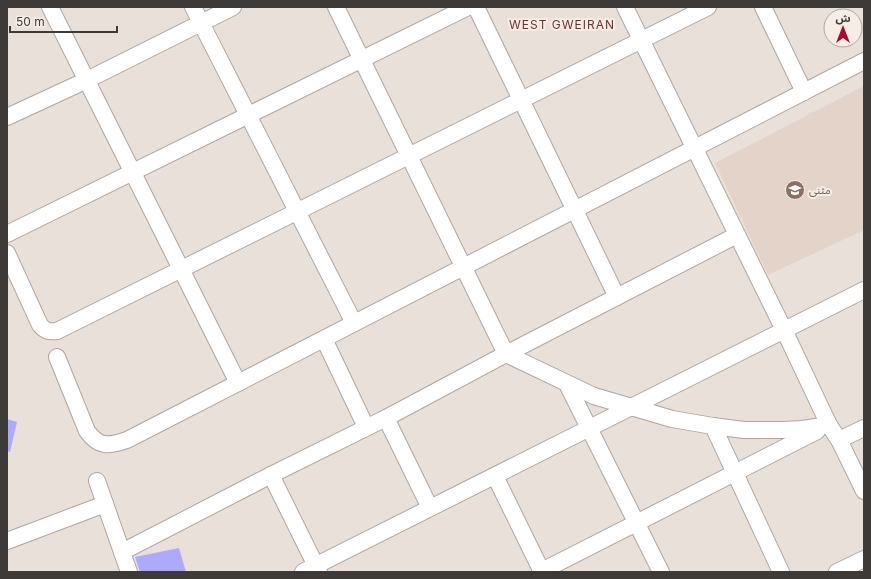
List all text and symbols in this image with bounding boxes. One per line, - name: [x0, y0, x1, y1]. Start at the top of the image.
- scale bar: [10, 8, 117, 34]
- north arrow: [823, 8, 863, 48]
- text: ش: [835, 11, 851, 25]
- text: 50 m: [16, 14, 45, 29]
- district label: WEST GWEIRAN: [509, 17, 615, 32]
- school or university icon: مثنى: [784, 179, 806, 201]
- place label: مثنى: [809, 183, 831, 197]

